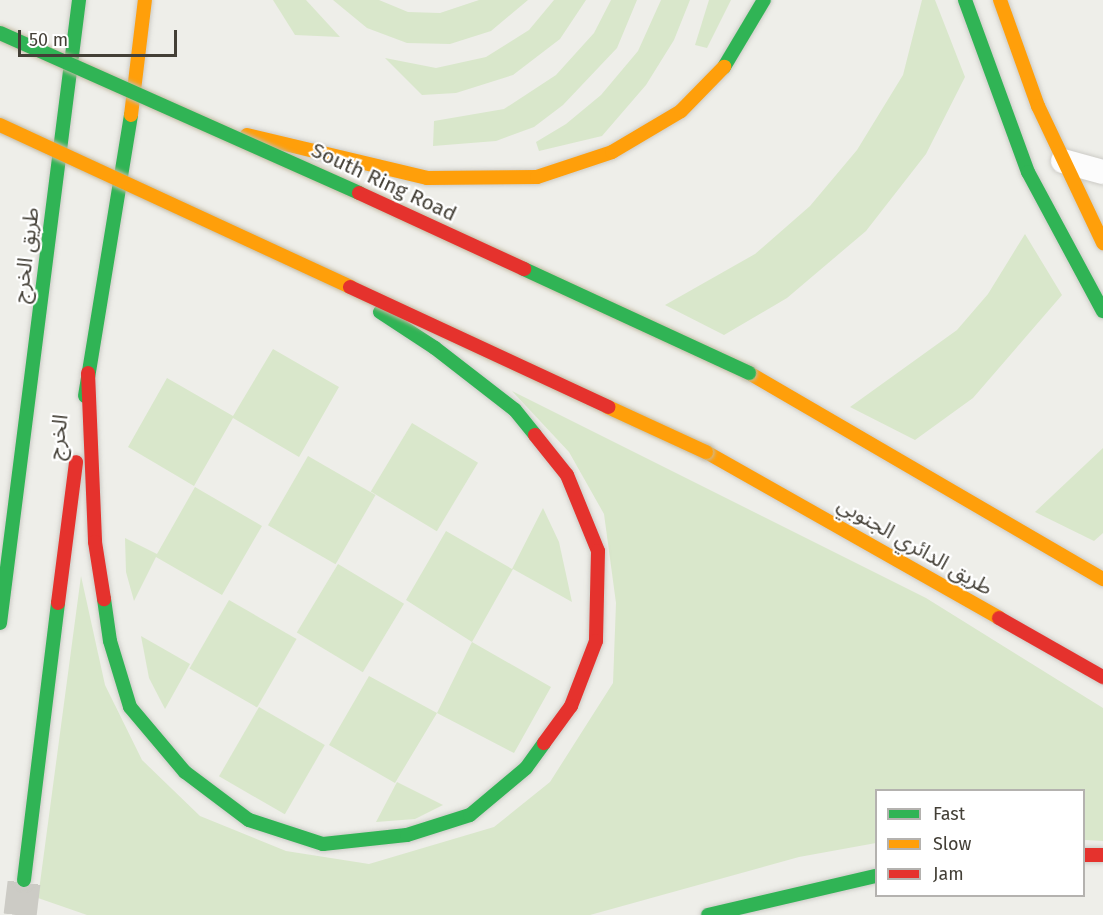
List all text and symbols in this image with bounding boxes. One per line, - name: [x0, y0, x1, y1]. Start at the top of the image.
- scale bar: [21, 18, 180, 56]
- text: 50 m: [29, 29, 68, 51]
- street label: South Ring Road: [307, 137, 461, 227]
- street label: طريق الخرج: [8, 206, 44, 304]
- street label: الخرج: [43, 413, 73, 461]
- street label: طريق الدائري الجنوبي: [833, 491, 997, 601]
- legend: [875, 789, 1085, 897]
- text: Fast: [933, 803, 965, 825]
- text: Slow: [933, 833, 971, 855]
- text: Jam: [933, 863, 964, 885]

